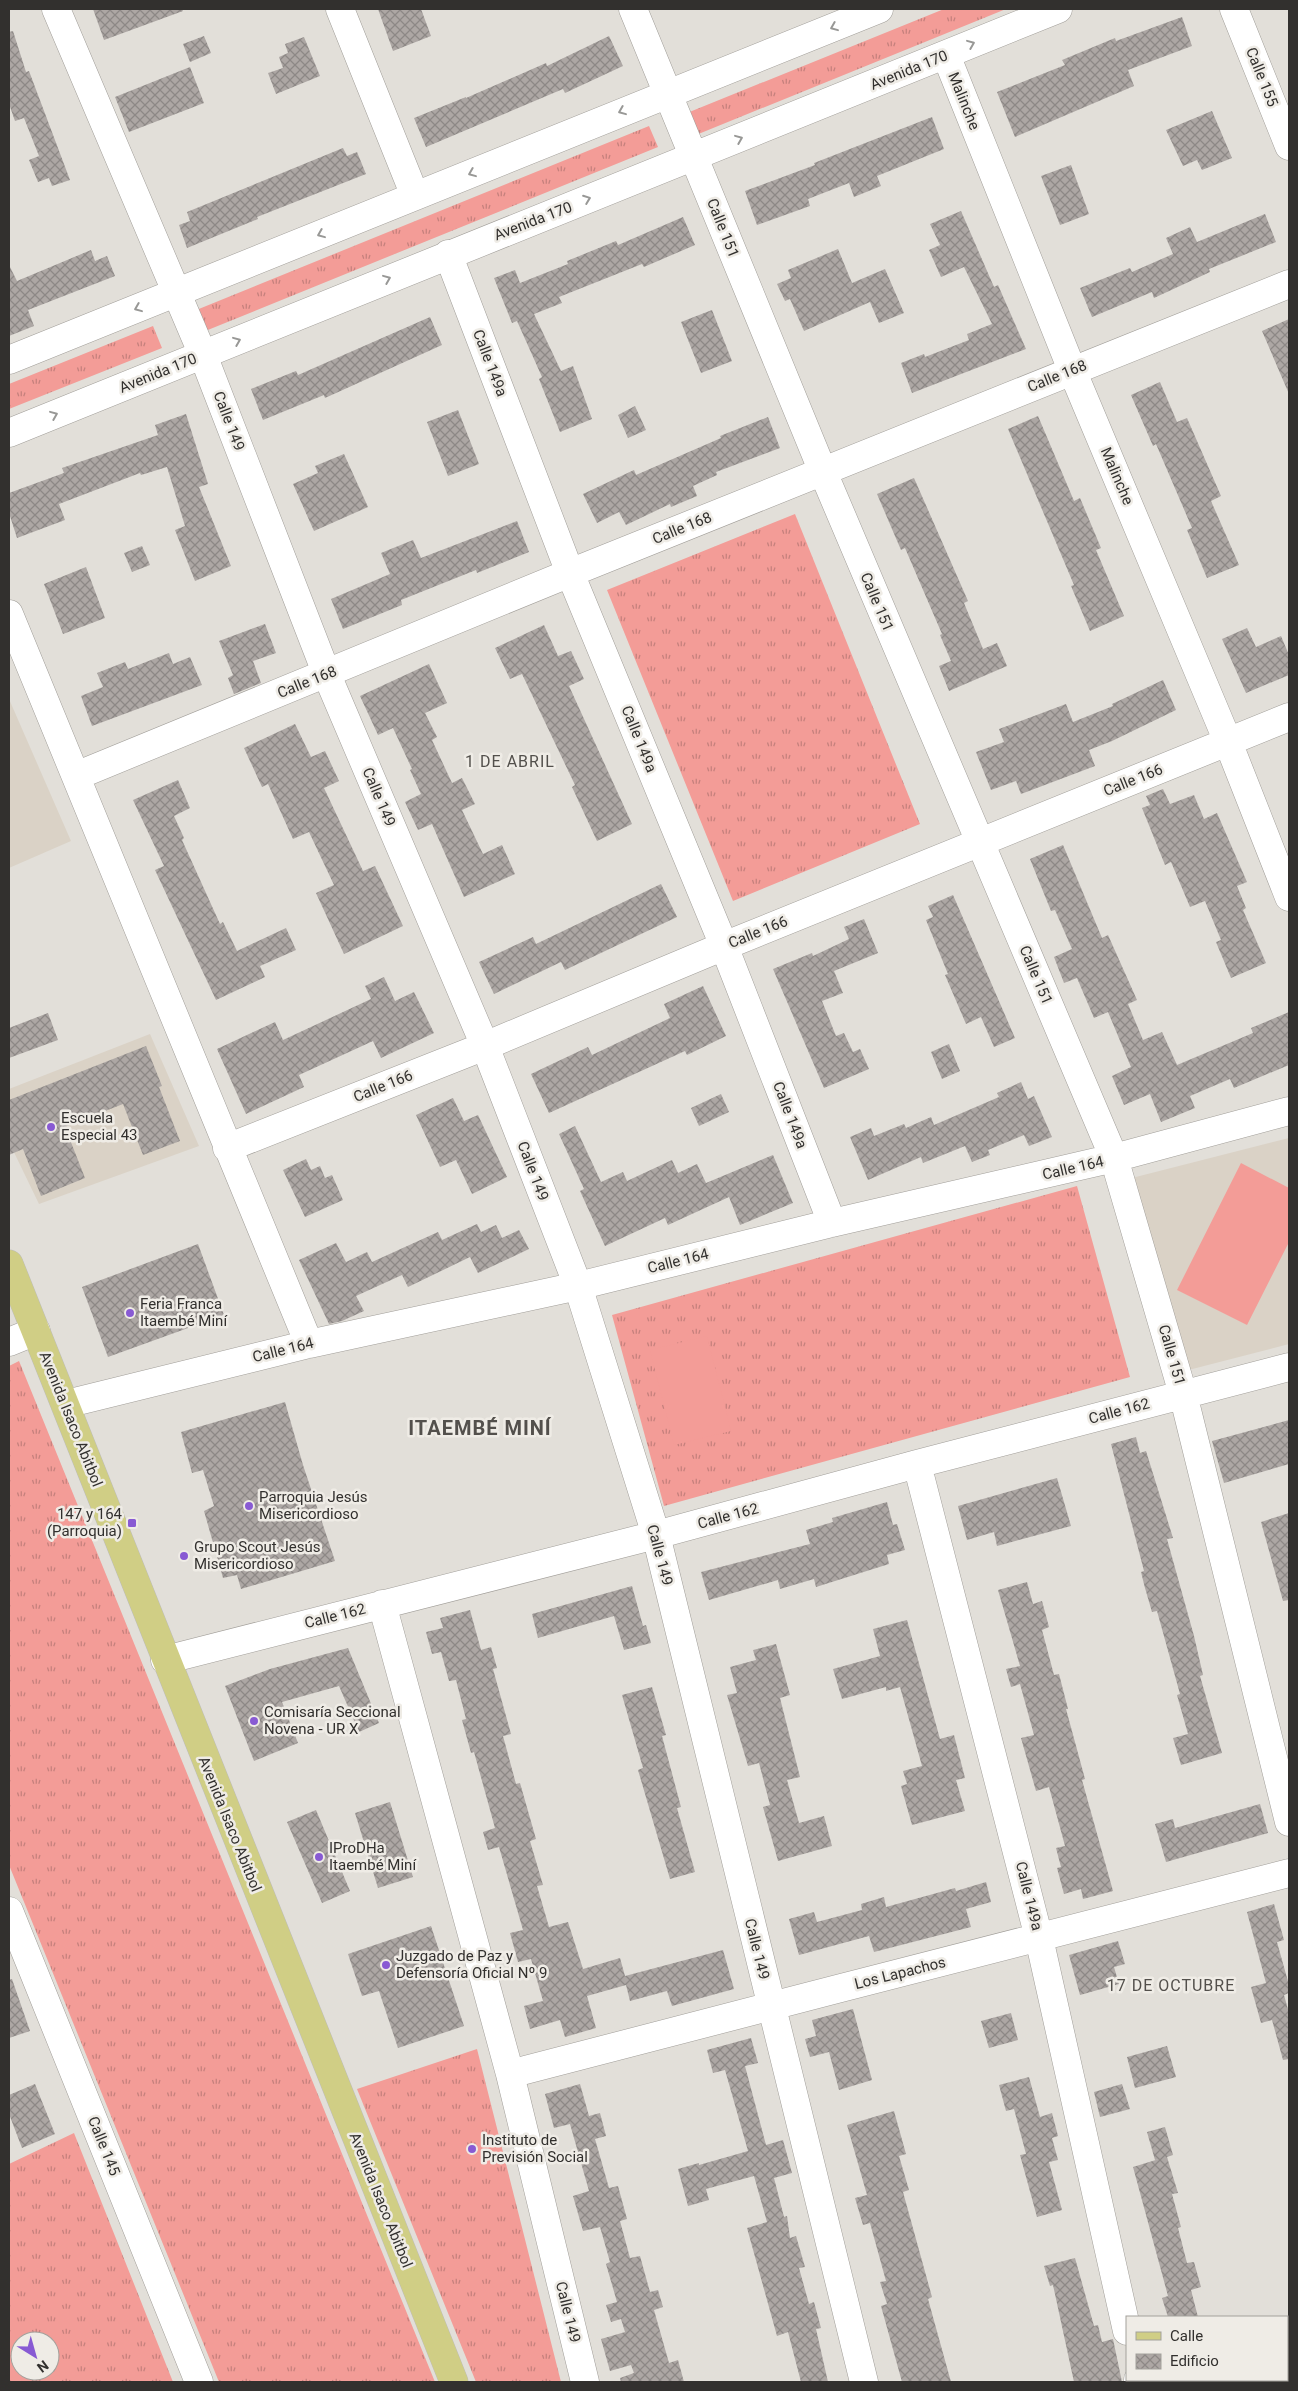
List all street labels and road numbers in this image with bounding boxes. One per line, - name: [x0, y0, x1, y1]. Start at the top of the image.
- street label: Calle 155: [1242, 45, 1282, 109]
- street label: Avenida 170: [868, 46, 950, 94]
- street label: Malinche: [944, 69, 984, 133]
- street label: Calle 151: [703, 196, 743, 260]
- street label: Avenida 170: [491, 198, 575, 244]
- street label: Calle 149a: [469, 327, 511, 399]
- street label: Avenida 170: [117, 349, 199, 397]
- street label: Calle 168: [1025, 356, 1089, 396]
- street label: Calle 149: [209, 389, 249, 453]
- street label: Malinche: [1097, 444, 1137, 508]
- street label: Calle 168: [650, 508, 714, 548]
- street label: Calle 151: [857, 570, 897, 634]
- street label: Calle 168: [275, 662, 339, 702]
- street label: Calle 149a: [617, 703, 661, 775]
- street label: Calle 166: [1101, 760, 1165, 800]
- street label: Calle 149: [359, 765, 399, 829]
- street label: Calle 166: [726, 912, 790, 952]
- street label: Calle 151: [1016, 943, 1056, 1007]
- street label: Calle 166: [351, 1066, 415, 1106]
- street label: Calle 149a: [769, 1079, 811, 1151]
- street label: Calle 149: [513, 1139, 553, 1203]
- street label: Calle 164: [1041, 1152, 1106, 1184]
- street label: Calle 164: [646, 1245, 711, 1277]
- street label: Calle 151: [1155, 1323, 1189, 1387]
- street label: Calle 164: [251, 1334, 316, 1366]
- street label: Avenida Isaco Abitbol: [36, 1349, 106, 1489]
- street label: Calle 162: [1087, 1394, 1151, 1428]
- street label: Calle 162: [696, 1499, 760, 1533]
- street label: Calle 149: [643, 1523, 677, 1587]
- street label: Calle 162: [303, 1600, 367, 1632]
- street label: Avenida Isaco Abitbol: [195, 1754, 265, 1894]
- street label: Calle 149a: [1012, 1860, 1046, 1932]
- street label: Calle 149: [741, 1917, 773, 1981]
- street label: Los Lapachos: [853, 1953, 947, 1993]
- street label: Calle 145: [84, 2114, 124, 2178]
- street label: Avenida Isaco Abitbol: [346, 2130, 416, 2270]
- street label: Calle 149: [552, 2280, 584, 2344]

